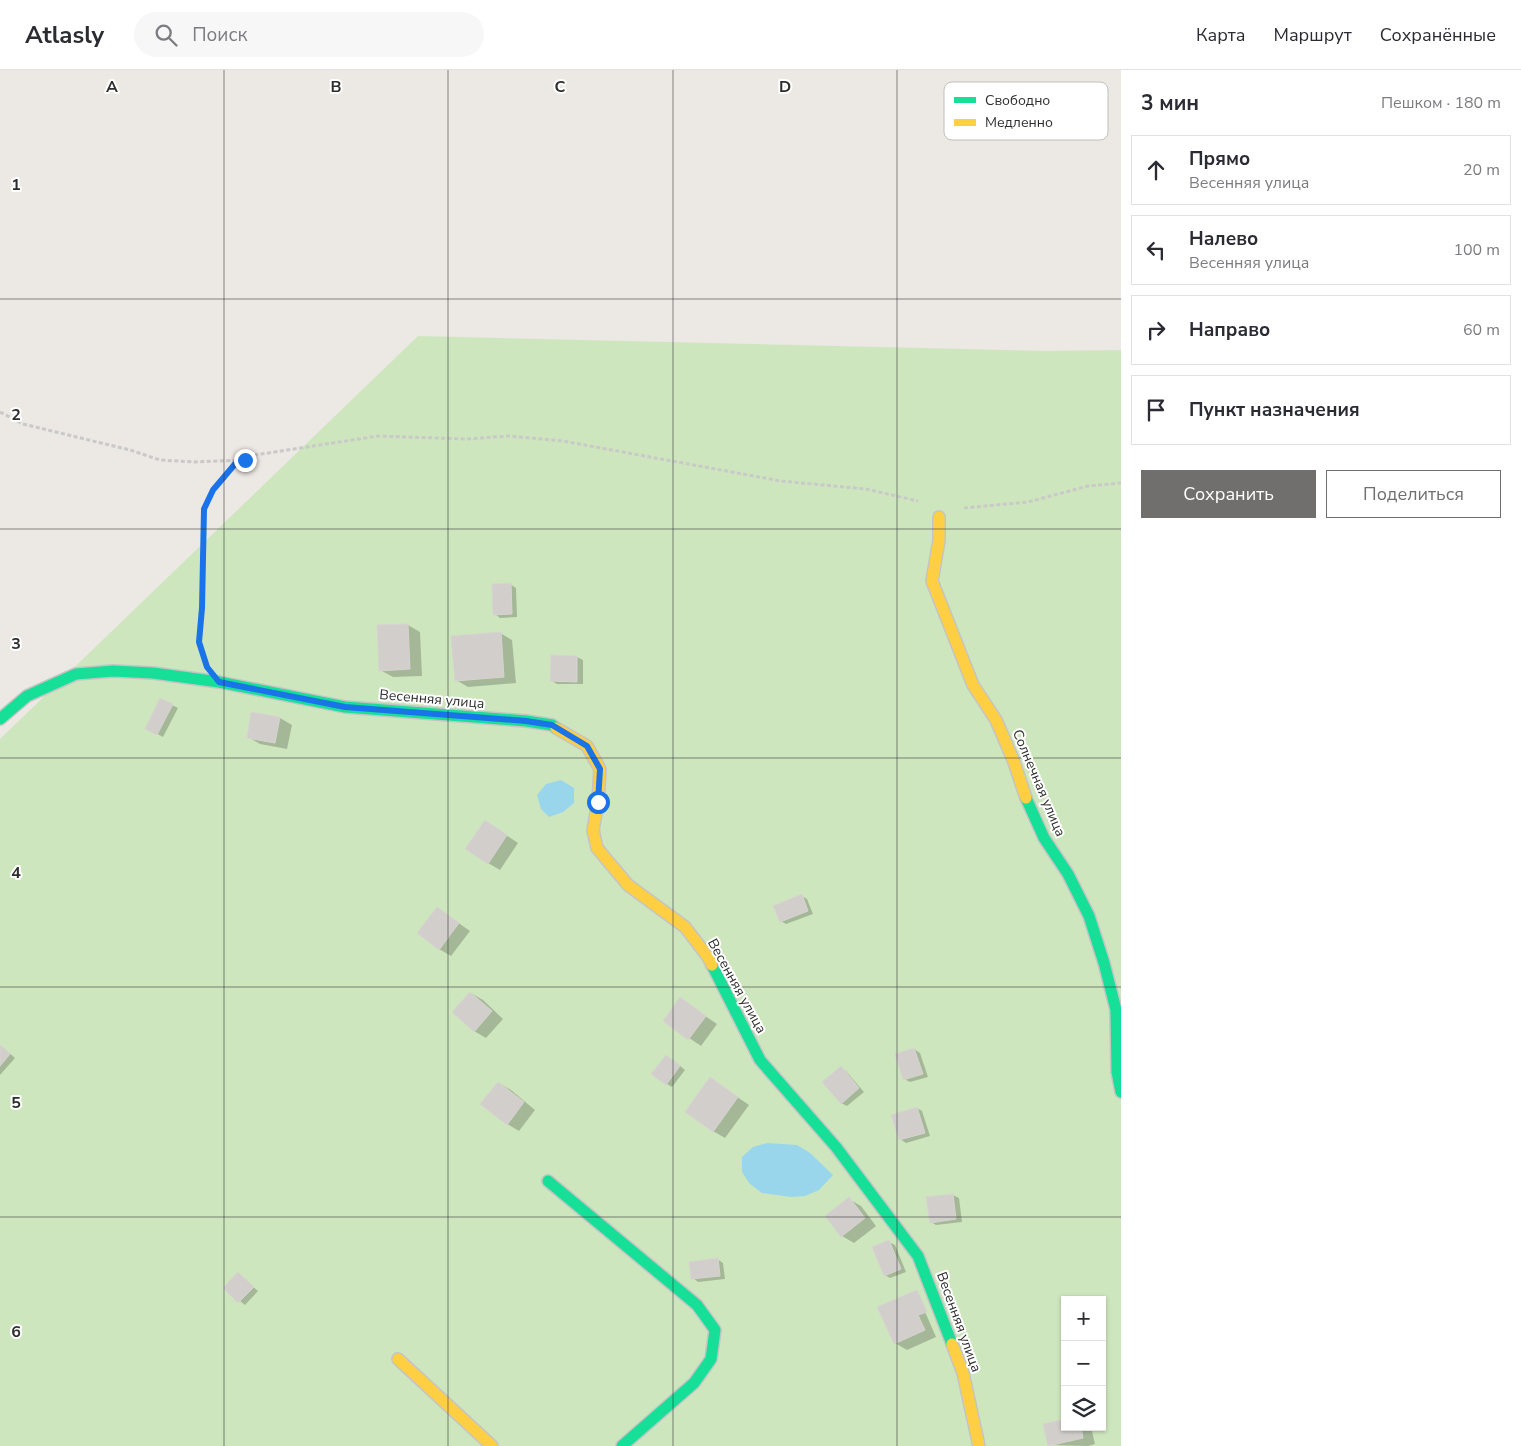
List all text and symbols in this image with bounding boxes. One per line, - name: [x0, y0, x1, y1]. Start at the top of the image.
- search box: [134, 12, 484, 57]
- text: Atlasly: [25, 19, 104, 51]
- icon: search: [152, 21, 180, 49]
- text: Поиск: [192, 22, 247, 48]
- text: Карта: [1196, 23, 1246, 47]
- text: Маршрут: [1274, 23, 1352, 47]
- text: Сохранённые: [1380, 23, 1496, 47]
- text: A: [106, 76, 118, 98]
- text: B: [330, 76, 342, 98]
- text: C: [555, 76, 566, 98]
- text: D: [779, 76, 791, 98]
- legend: [944, 82, 1108, 140]
- text: 3 мин: [1141, 89, 1199, 117]
- text: Свободно: [985, 91, 1050, 110]
- text: Пешком · 180 m: [1381, 92, 1501, 114]
- text: Медленно: [985, 113, 1053, 132]
- text: Прямо: [1189, 146, 1250, 172]
- icon: ahead: [1142, 156, 1170, 184]
- text: 20 m: [1463, 159, 1500, 181]
- text: Весенняя улица: [1189, 172, 1310, 194]
- text: 1: [11, 174, 21, 196]
- text: Налево: [1189, 226, 1258, 252]
- icon: left: [1142, 236, 1170, 264]
- text: 100 m: [1453, 239, 1500, 261]
- text: Весенняя улица: [1189, 252, 1310, 274]
- icon: right: [1142, 316, 1170, 344]
- text: Направо: [1189, 317, 1270, 343]
- text: 60 m: [1463, 319, 1500, 341]
- icon: arrive: [1142, 396, 1170, 424]
- text: Пункт назначения: [1189, 397, 1360, 423]
- text: 2: [11, 404, 21, 426]
- route end: [234, 449, 257, 472]
- button: Сохранить: [1141, 470, 1316, 518]
- button: Поделиться: [1326, 470, 1501, 518]
- text: 3: [11, 633, 21, 655]
- street label: Весенняя улица: [379, 685, 485, 713]
- street label: Солнечная улица: [1008, 727, 1070, 839]
- route start: [587, 791, 610, 814]
- text: 4: [11, 862, 21, 884]
- street label: Весенняя улица: [703, 935, 771, 1037]
- text: 5: [11, 1092, 21, 1114]
- street label: Весенняя улица: [932, 1269, 986, 1375]
- map controls: [1061, 1296, 1106, 1431]
- button: +: [1061, 1296, 1106, 1341]
- text: 6: [11, 1321, 21, 1343]
- button: −: [1061, 1341, 1106, 1386]
- button: layers: [1061, 1386, 1106, 1431]

